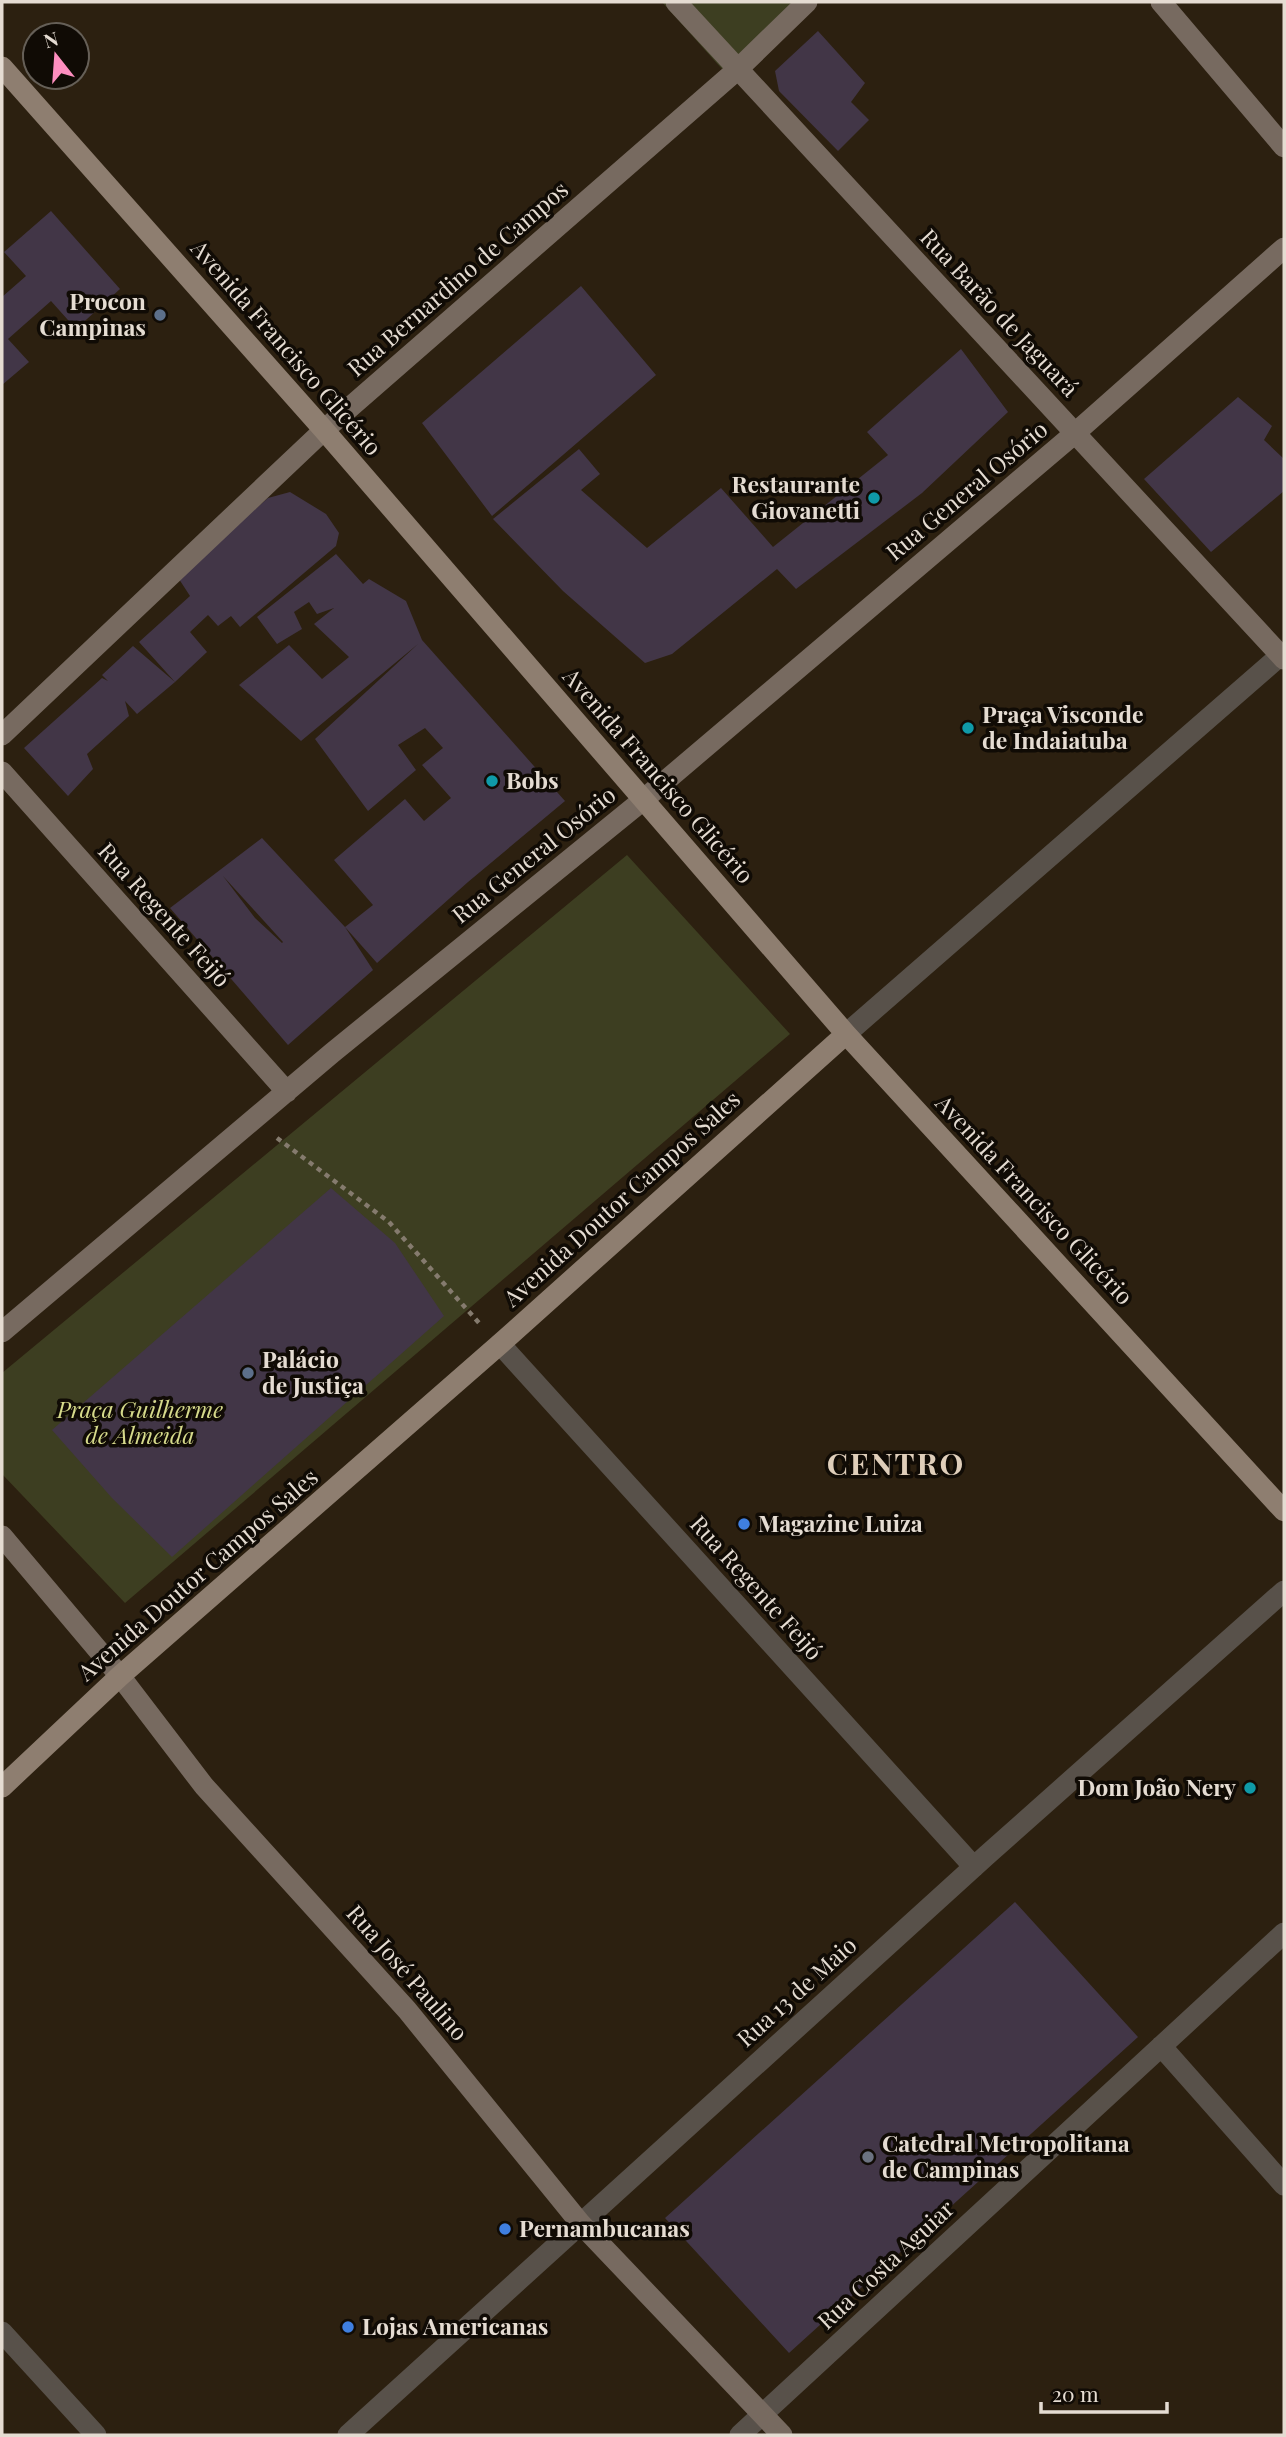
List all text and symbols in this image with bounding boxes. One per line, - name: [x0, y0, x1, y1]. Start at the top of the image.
- north arrow: [21, 21, 91, 91]
- text: N: [40, 24, 61, 53]
- street label: Rua Bernardino de Campos: [340, 173, 574, 382]
- street label: Rua Barão de Jaguará: [914, 221, 1086, 403]
- street label: Avenida Francisco Glicério: [184, 232, 389, 461]
- place label: Procon Campinas: [39, 285, 146, 342]
- marker: Procon Campinas: [152, 307, 168, 323]
- street label: Rua General Osório: [879, 413, 1053, 567]
- place label: Restaurante Giovanetti: [732, 468, 860, 525]
- marker: Restaurante Giovanetti: [866, 490, 882, 506]
- street label: Avenida Francisco Glicério: [556, 660, 761, 889]
- place label: Praça Visconde de Indaiatuba: [982, 698, 1144, 755]
- marker: Praça Visconde de Indaiatuba: [960, 720, 976, 736]
- place label: Bobs: [506, 764, 559, 795]
- marker: Bobs: [484, 773, 500, 789]
- street label: Rua General Osório: [445, 778, 621, 929]
- street label: Rua Regente Feijó: [92, 835, 238, 993]
- street label: Avenida Doutor Campos Sales: [495, 1083, 746, 1313]
- street label: Avenida Francisco Glicério: [929, 1087, 1141, 1310]
- place label: Palácio de Justiça: [262, 1343, 364, 1400]
- marker: Palácio de Justiça: [240, 1365, 256, 1381]
- park label: Praça Guilherme de Almeida: [56, 1393, 223, 1450]
- district label: CENTRO: [827, 1443, 965, 1483]
- street label: Avenida Doutor Campos Sales: [70, 1461, 324, 1687]
- place label: Magazine Luiza: [758, 1507, 923, 1538]
- street label: Rua Regente Feijó: [684, 1508, 830, 1666]
- marker: Magazine Luiza: [736, 1516, 752, 1532]
- place label: Dom João Nery: [1078, 1771, 1236, 1802]
- marker: Dom João Nery: [1242, 1780, 1258, 1796]
- street label: Rua José Paulino: [341, 1898, 476, 2046]
- street label: Rua 13 de Maio: [730, 1929, 862, 2053]
- place label: Catedral Metropolitana de Campinas: [882, 2127, 1130, 2184]
- marker: Catedral Metropolitana de Campinas: [860, 2149, 876, 2165]
- street label: Rua Costa Aguiar: [810, 2192, 960, 2335]
- place label: Pernambucanas: [519, 2212, 690, 2243]
- marker: Pernambucanas: [497, 2221, 513, 2237]
- place label: Lojas Americanas: [362, 2310, 548, 2341]
- marker: Lojas Americanas: [340, 2319, 356, 2335]
- scale bar: [1041, 2370, 1167, 2414]
- text: 20 m: [1052, 2379, 1099, 2407]

